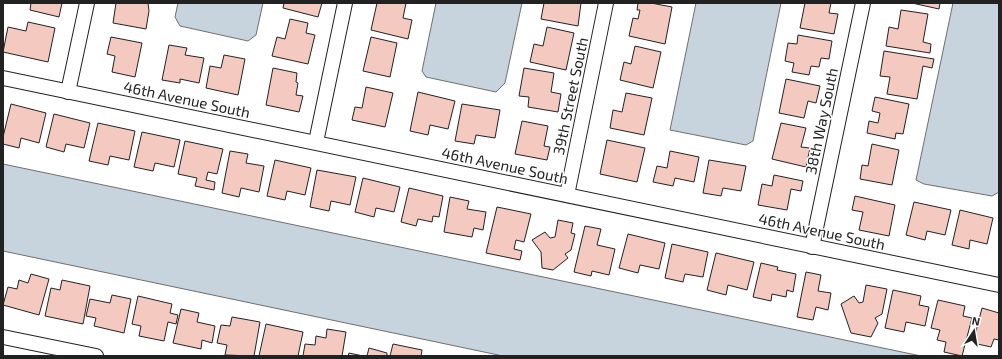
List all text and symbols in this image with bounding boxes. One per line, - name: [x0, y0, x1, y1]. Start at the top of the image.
- street label: 39th Street South: [549, 36, 591, 156]
- street label: 38th Way South: [801, 66, 841, 176]
- street label: 46th Avenue South: [122, 77, 252, 121]
- street label: 46th Avenue South: [440, 143, 570, 187]
- street label: 46th Avenue South: [757, 209, 887, 253]
- north arrow: [954, 311, 994, 351]
- text: N: [971, 314, 981, 328]

